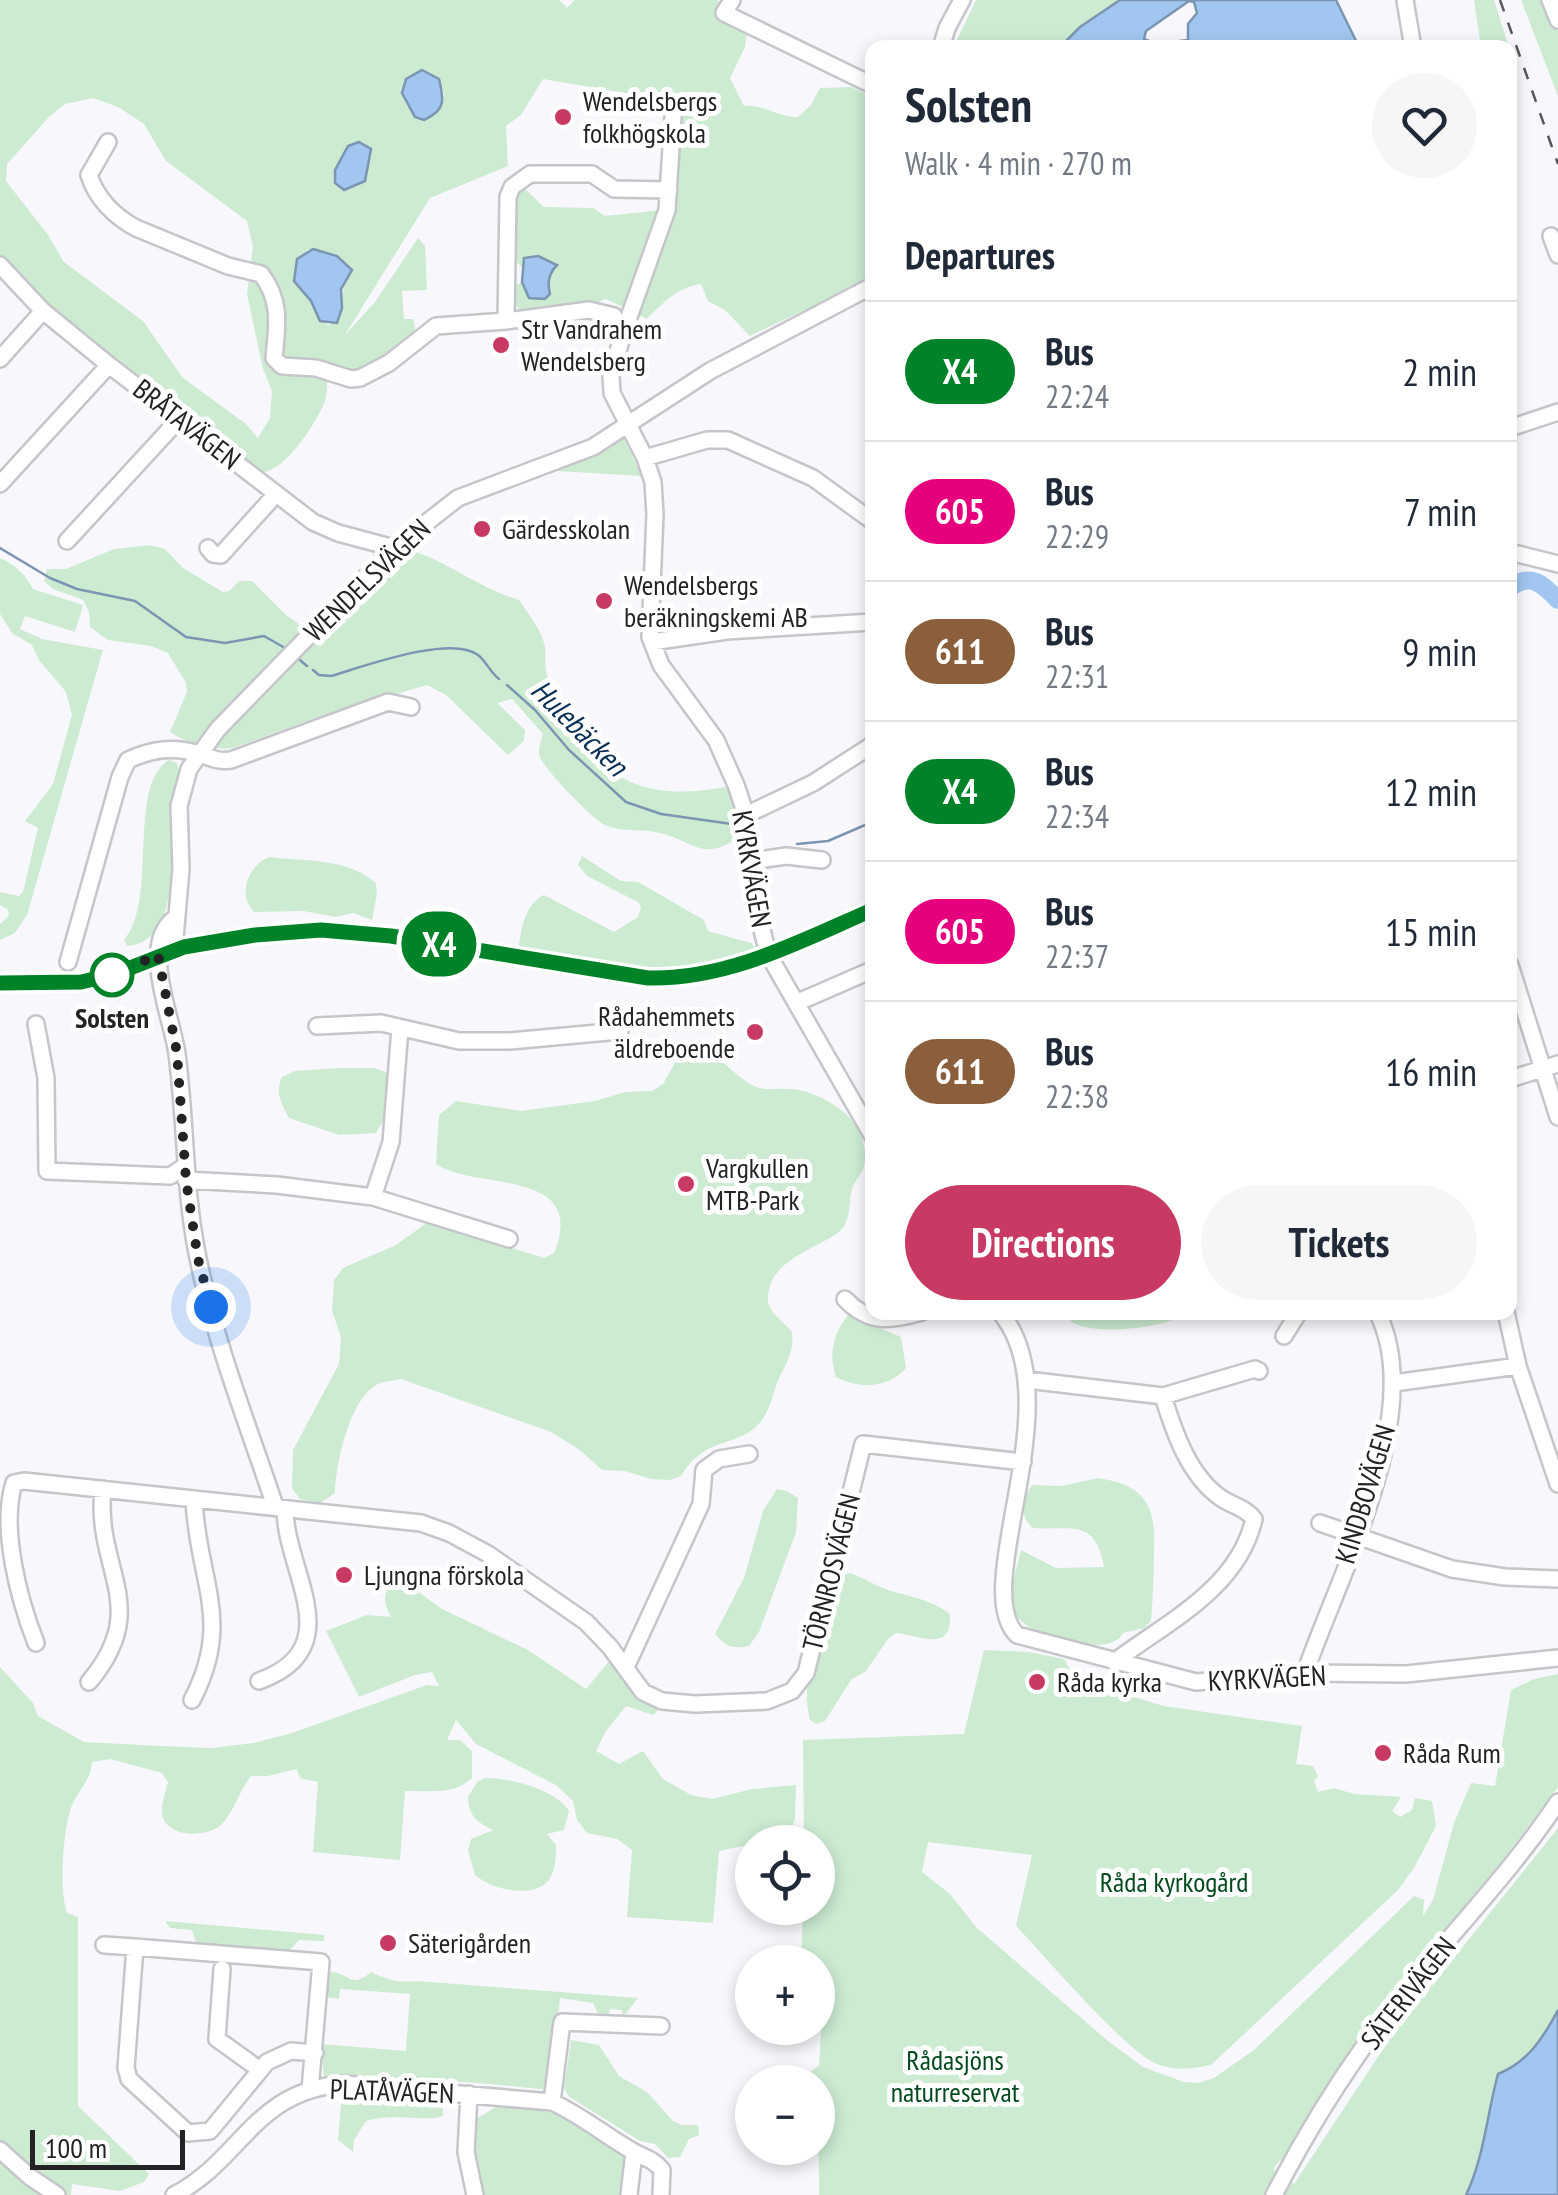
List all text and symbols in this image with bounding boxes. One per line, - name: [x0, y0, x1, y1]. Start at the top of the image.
- text: Solsten: [905, 73, 1032, 135]
- button: heart: [1372, 73, 1477, 178]
- place label: Wendelsbergs folkhögskola: [583, 82, 717, 151]
- marker: Wendelsbergs folkhögskola: [552, 106, 574, 128]
- text: Walk · 4 min · 270 m: [905, 142, 1132, 184]
- text: Departures: [905, 230, 1055, 279]
- place label: Str Vandrahem Wendelsberg: [521, 310, 662, 379]
- text: Bus: [1045, 326, 1094, 375]
- marker: Str Vandrahem Wendelsberg: [490, 334, 512, 356]
- text: 2 min: [1402, 347, 1477, 396]
- text: X4: [942, 348, 978, 394]
- street label: BRÅTAVÄGEN: [126, 370, 248, 477]
- text: 22:24: [1045, 375, 1109, 417]
- text: Bus: [1045, 466, 1094, 515]
- text: 7 min: [1404, 487, 1477, 536]
- text: 605: [935, 488, 985, 534]
- street label: WENDELSVÄGEN: [296, 510, 438, 649]
- place label: Gärdesskolan: [502, 510, 630, 547]
- text: 22:29: [1045, 515, 1109, 557]
- marker: Gärdesskolan: [471, 518, 493, 540]
- place label: Wendelsbergs beräkningskemi AB: [624, 566, 808, 635]
- marker: Wendelsbergs beräkningskemi AB: [593, 590, 615, 612]
- text: Bus: [1045, 606, 1094, 655]
- text: 9 min: [1402, 627, 1477, 676]
- text: 611: [935, 628, 985, 674]
- text: 22:31: [1045, 655, 1109, 697]
- water label: Hulebäcken: [523, 670, 638, 785]
- text: Bus: [1045, 746, 1094, 795]
- text: 12 min: [1385, 767, 1477, 816]
- text: X4: [942, 768, 978, 814]
- text: 22:34: [1045, 795, 1109, 837]
- street label: KYRKVÄGEN: [724, 807, 781, 930]
- text: Bus: [1045, 886, 1094, 935]
- text: 15 min: [1385, 907, 1477, 956]
- text: 605: [935, 908, 985, 954]
- line badge: X4: [394, 912, 484, 976]
- text: X4: [421, 921, 457, 967]
- text: 22:37: [1045, 935, 1109, 977]
- marker: Solsten: [91, 954, 133, 996]
- place label: Rådahemmets äldreboende: [598, 997, 735, 1066]
- place label: Solsten: [75, 999, 149, 1036]
- marker: Rådahemmets äldreboende: [744, 1021, 766, 1043]
- text: Bus: [1045, 1026, 1094, 1075]
- text: 16 min: [1385, 1047, 1477, 1096]
- text: 611: [935, 1048, 985, 1094]
- text: 22:38: [1045, 1075, 1109, 1117]
- place label: Vargkullen MTB-Park: [705, 1149, 809, 1218]
- marker: Vargkullen MTB-Park: [675, 1173, 697, 1195]
- button: Directions: [905, 1185, 1181, 1300]
- button: Tickets: [1201, 1185, 1477, 1300]
- your location: [186, 1282, 236, 1332]
- street label: KINDBOVÄGEN: [1326, 1420, 1403, 1568]
- street label: TÖRNROSVÄGEN: [793, 1489, 868, 1654]
- place label: Ljungna förskola: [364, 1556, 524, 1593]
- marker: Ljungna förskola: [333, 1564, 355, 1586]
- street label: KYRKVÄGEN: [1207, 1656, 1327, 1699]
- place label: Råda kyrka: [1057, 1663, 1162, 1700]
- marker: Råda kyrka: [1026, 1671, 1048, 1693]
- place label: Råda Rum: [1403, 1734, 1501, 1771]
- marker: Råda Rum: [1372, 1742, 1394, 1764]
- map controls: [735, 1825, 835, 2165]
- button: locate: [735, 1825, 835, 1925]
- park label: Råda kyrkogård: [1100, 1863, 1248, 1900]
- place label: Säterigården: [408, 1924, 531, 1961]
- street label: SÄTERIVÄGEN: [1352, 1929, 1463, 2057]
- marker: Säterigården: [377, 1932, 399, 1954]
- button: +: [735, 1945, 835, 2045]
- park label: Rådasjöns naturreservat: [891, 2041, 1020, 2110]
- button: −: [735, 2065, 835, 2165]
- street label: PLATÅVÄGEN: [329, 2070, 455, 2111]
- scale bar: [30, 2125, 185, 2170]
- text: 100 m: [45, 2129, 107, 2166]

